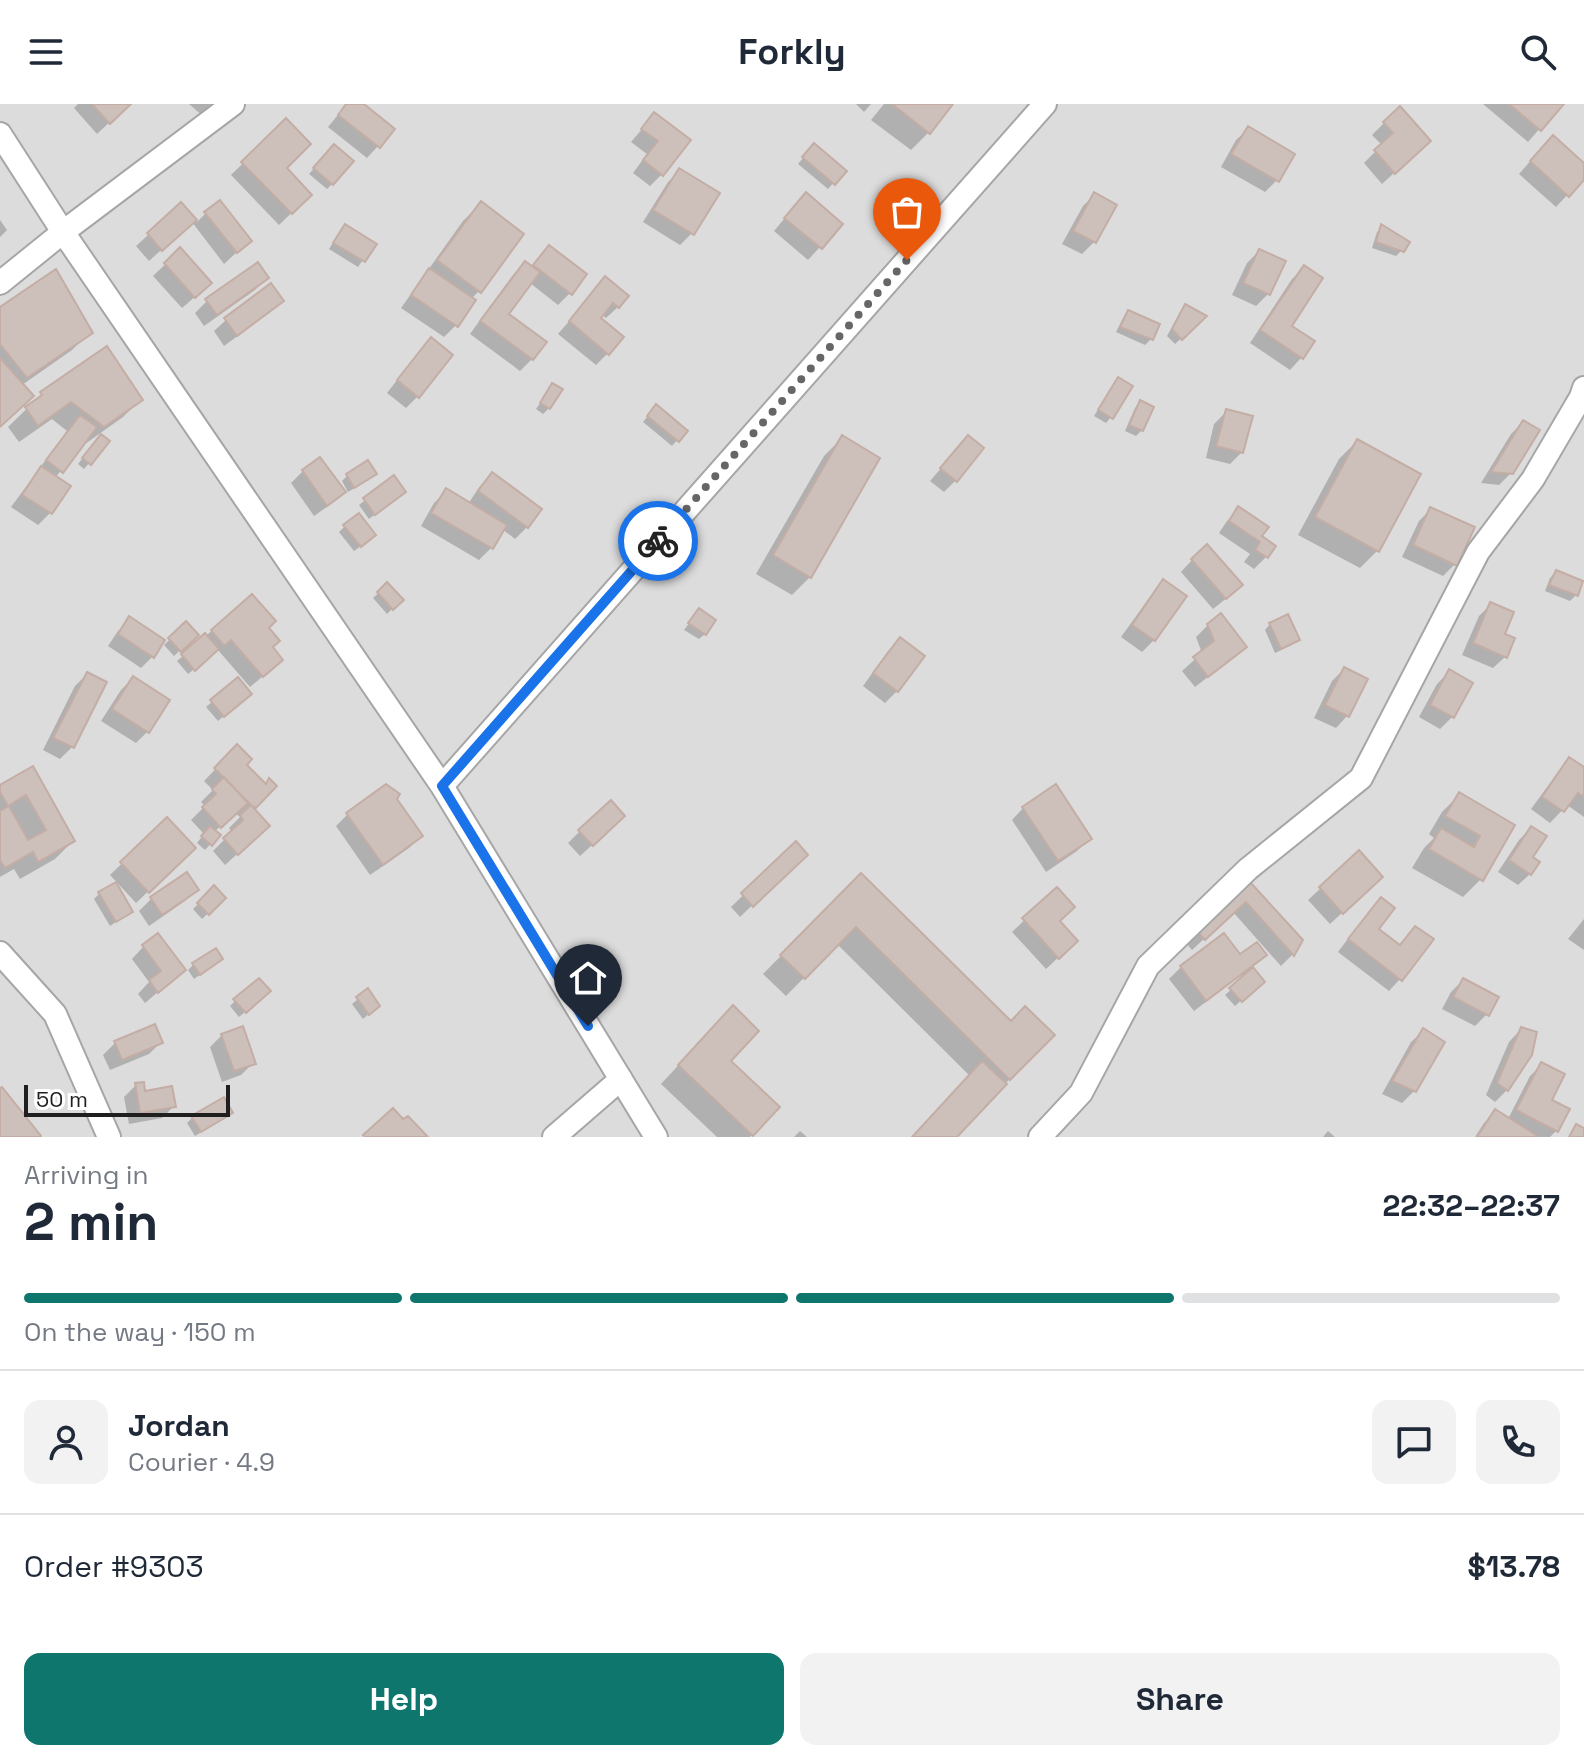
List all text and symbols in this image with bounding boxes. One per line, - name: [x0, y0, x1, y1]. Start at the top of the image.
- text: Forkly: [738, 29, 846, 75]
- icon: menu: [24, 30, 68, 74]
- icon: search: [1516, 30, 1560, 74]
- pin: [873, 178, 941, 260]
- icon: bag: [885, 190, 929, 234]
- courier: [618, 501, 698, 581]
- icon: bike: [636, 519, 680, 563]
- pin: [554, 944, 622, 1026]
- icon: home: [566, 956, 610, 1000]
- scale bar: [24, 1081, 230, 1117]
- text: 50 m: [36, 1085, 88, 1113]
- text: Arriving in: [24, 1158, 148, 1192]
- text: 22:32–22:37: [1382, 1186, 1560, 1225]
- text: 2 min: [24, 1189, 158, 1255]
- text: On the way · 150 m: [24, 1315, 256, 1349]
- button: person: [24, 1400, 108, 1484]
- button: chat: [1372, 1400, 1456, 1484]
- button: phone: [1476, 1400, 1560, 1484]
- text: Jordan: [128, 1406, 230, 1445]
- text: Courier · 4.9: [128, 1445, 275, 1479]
- text: Order #9303: [24, 1547, 204, 1586]
- text: $13.78: [1467, 1547, 1560, 1586]
- button: Help: [24, 1653, 784, 1745]
- button: Share: [800, 1653, 1560, 1745]

